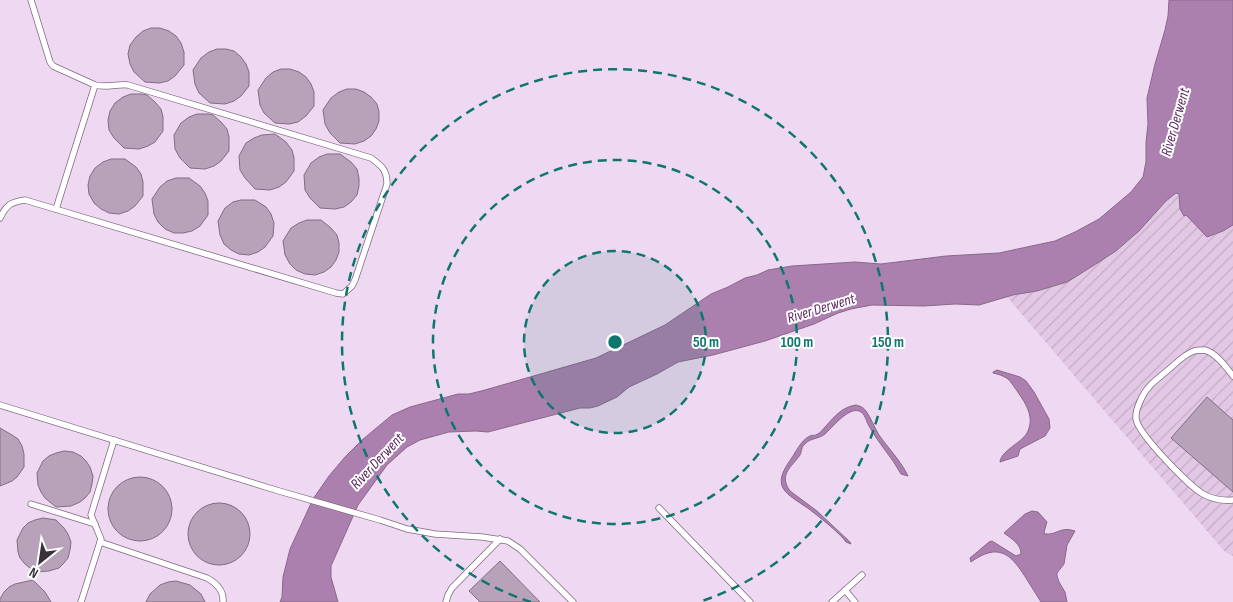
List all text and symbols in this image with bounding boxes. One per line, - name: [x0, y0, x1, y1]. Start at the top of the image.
- water label: River Derwent: [1157, 85, 1194, 158]
- water label: River Derwent: [785, 289, 858, 328]
- centre of rings: [606, 333, 624, 351]
- text: 50 m: [693, 333, 719, 352]
- text: 100 m: [781, 333, 813, 352]
- text: 150 m: [872, 333, 904, 352]
- water label: River Derwent: [347, 429, 408, 493]
- north arrow: [15, 537, 65, 587]
- text: N: [26, 564, 41, 582]

